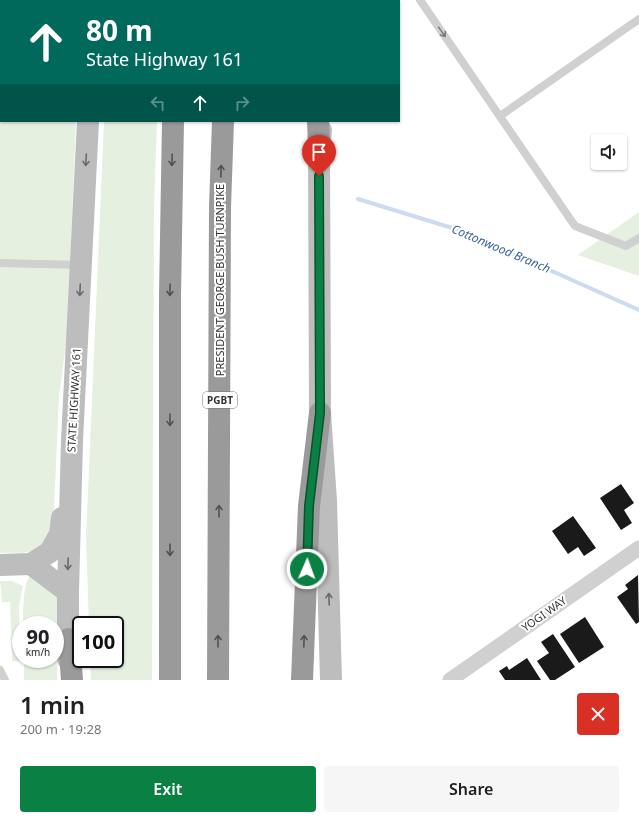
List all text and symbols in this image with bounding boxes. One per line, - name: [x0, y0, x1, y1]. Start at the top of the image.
- text: 80 m: [86, 11, 153, 49]
- icon: ahead: [20, 16, 72, 68]
- one-way arrow: [438, 26, 446, 37]
- text: State Highway 161: [86, 47, 243, 71]
- icon: left: [147, 92, 169, 114]
- icon: ahead: [189, 92, 211, 114]
- icon: right: [231, 92, 253, 114]
- map controls: [591, 134, 627, 170]
- button: sound: [591, 134, 627, 170]
- pin: [302, 135, 336, 176]
- icon: arrive: [308, 141, 330, 163]
- one-way arrow: [83, 153, 90, 166]
- one-way arrow: [169, 153, 176, 166]
- one-way arrow: [218, 165, 225, 178]
- street label: PRESIDENT GEORGE BUSH TURNPIKE: [212, 184, 227, 376]
- water label: Cottonwood Branch: [449, 220, 553, 277]
- one-way arrow: [76, 283, 83, 296]
- one-way arrow: [166, 283, 174, 296]
- street label: STATE HIGHWAY 161: [63, 347, 84, 453]
- road number: PGBT: [203, 392, 237, 408]
- one-way arrow: [166, 413, 174, 426]
- one-way arrow: [215, 505, 223, 518]
- one-way arrow: [166, 543, 174, 556]
- position arrow: [286, 548, 328, 590]
- one-way arrow: [65, 557, 72, 570]
- street label: YOGI WAY: [518, 592, 570, 635]
- one-way arrow: [325, 593, 333, 606]
- speed limit sign: 100: [72, 616, 124, 668]
- text: 90: [27, 623, 49, 650]
- one-way arrow: [214, 635, 222, 648]
- one-way arrow: [300, 635, 308, 648]
- text: km/h: [26, 645, 50, 659]
- text: 1 min: [20, 688, 85, 721]
- button: close: [577, 693, 619, 735]
- text: 200 m · 19:28: [20, 720, 101, 738]
- button: Exit: [20, 766, 316, 812]
- button: Share: [324, 766, 619, 812]

